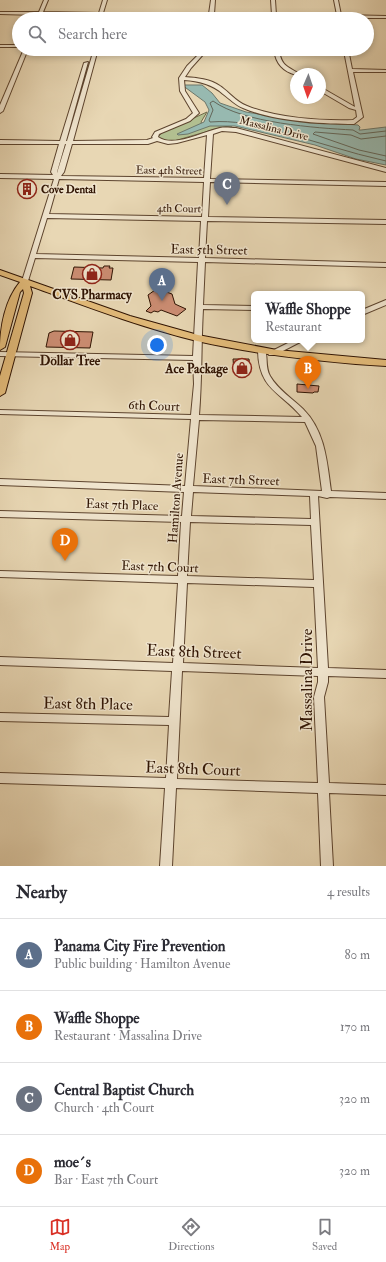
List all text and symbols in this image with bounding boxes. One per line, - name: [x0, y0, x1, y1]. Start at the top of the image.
- search box: [12, 12, 374, 56]
- icon: search: [26, 23, 48, 45]
- text: Search here: [58, 25, 127, 44]
- north arrow: [290, 68, 326, 104]
- street label: Massalina Drive: [238, 114, 310, 143]
- street label: East 4th Street: [136, 163, 203, 178]
- pin: C: [214, 172, 240, 205]
- building icon: Cove Dental: [16, 178, 38, 200]
- place label: Cove Dental: [41, 183, 96, 196]
- street label: 4th Court: [157, 202, 202, 215]
- street label: East 5th Street: [170, 241, 248, 259]
- shop icon: CVS Pharmacy: [81, 263, 103, 285]
- pin: A: [149, 268, 175, 301]
- place label: CVS Pharmacy: [52, 287, 133, 304]
- popup: [251, 291, 365, 343]
- text: Waffle Shoppe: [265, 300, 351, 319]
- text: Restaurant: [265, 319, 322, 335]
- shop icon: Dollar Tree: [59, 329, 81, 351]
- your location: [147, 335, 167, 355]
- place label: Dollar Tree: [40, 353, 101, 369]
- pin: B: [295, 356, 321, 389]
- shop icon: Ace Package: [231, 357, 253, 379]
- place label: Ace Package: [164, 361, 229, 378]
- street label: 6th Court: [128, 397, 180, 415]
- street label: Hamilton Avenue: [165, 452, 187, 544]
- street label: East 7th Street: [202, 471, 280, 489]
- street label: East 7th Place: [85, 496, 159, 514]
- pin: D: [52, 528, 78, 561]
- street label: East 7th Court: [121, 558, 199, 576]
- street label: Massalina Drive: [297, 628, 317, 731]
- street label: East 8th Street: [146, 640, 242, 664]
- street label: East 8th Place: [43, 693, 133, 715]
- street label: East 8th Court: [145, 757, 241, 781]
- text: Nearby: [16, 882, 67, 903]
- text: 4 results: [327, 884, 370, 900]
- text: Panama City Fire Prevention: [54, 937, 226, 956]
- text: A: [25, 947, 33, 963]
- text: 80 m: [344, 947, 370, 963]
- text: Public building · Hamilton Avenue: [54, 956, 230, 972]
- text: Waffle Shoppe: [54, 1009, 140, 1028]
- text: B: [25, 1019, 33, 1035]
- text: 170 m: [340, 1019, 370, 1035]
- text: Restaurant · Massalina Drive: [54, 1028, 202, 1044]
- text: Central Baptist Church: [54, 1081, 194, 1100]
- text: C: [24, 1091, 34, 1107]
- text: 320 m: [339, 1091, 370, 1107]
- text: Church · 4th Court: [54, 1100, 154, 1116]
- text: moe´s: [54, 1153, 91, 1172]
- text: D: [24, 1163, 34, 1179]
- text: 320 m: [339, 1163, 370, 1179]
- text: Bar · East 7th Court: [54, 1172, 158, 1188]
- tab: Map: [49, 1216, 71, 1253]
- tab: Directions: [168, 1216, 215, 1253]
- tab: Saved: [312, 1216, 337, 1253]

